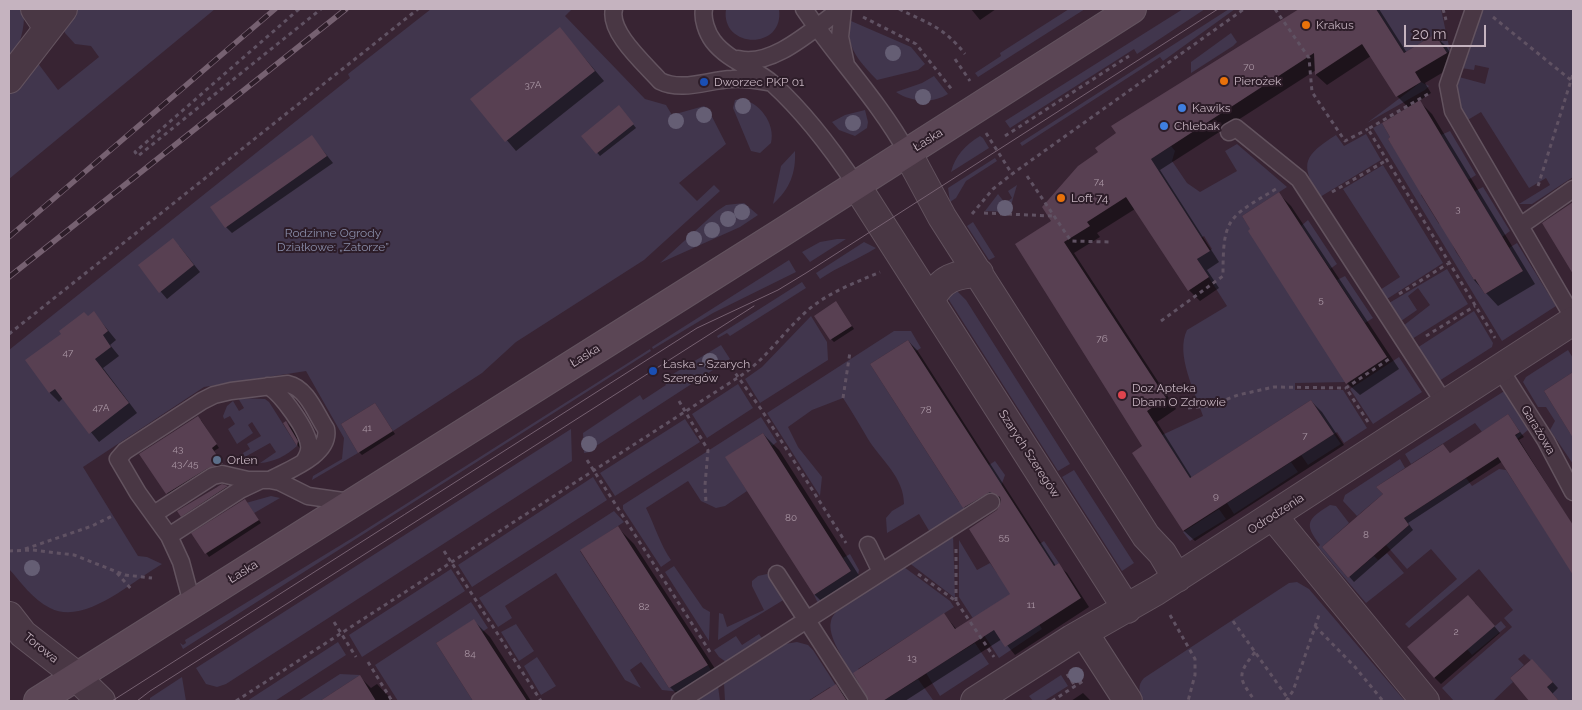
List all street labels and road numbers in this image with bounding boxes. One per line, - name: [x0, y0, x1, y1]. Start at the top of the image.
- street label: Łaska: [910, 125, 946, 155]
- street label: Łaska: [567, 341, 603, 371]
- street label: Garażowa: [1518, 403, 1558, 457]
- street label: Szarych Szeregów: [995, 407, 1063, 501]
- street label: Odrodzenia: [1245, 491, 1307, 537]
- street label: Łaska: [225, 557, 261, 587]
- street label: Torowa: [21, 630, 61, 666]

